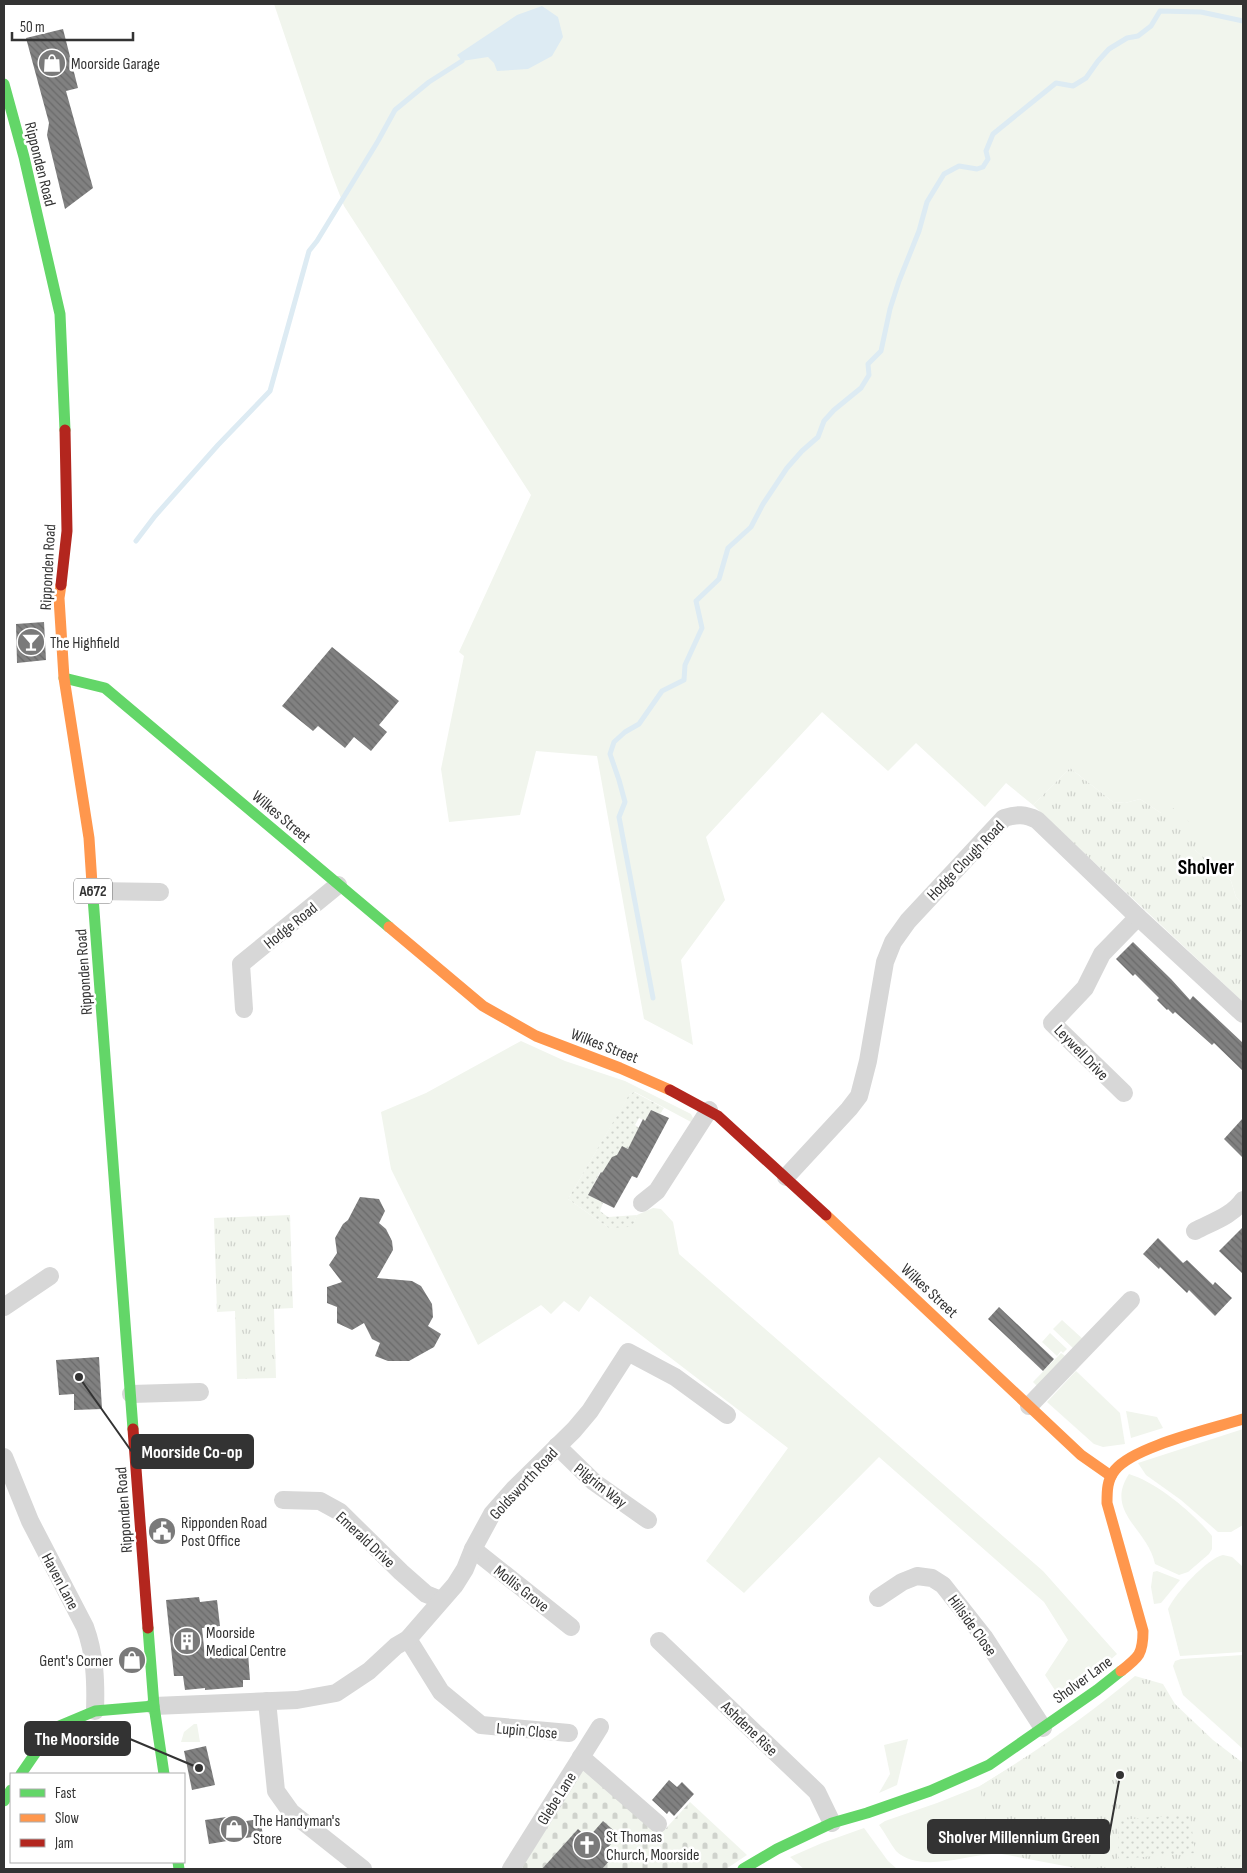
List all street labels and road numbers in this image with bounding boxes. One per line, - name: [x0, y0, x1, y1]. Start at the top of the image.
- street label: Ripponden Road: [20, 120, 59, 209]
- street label: Ripponden Road: [37, 524, 60, 611]
- street label: Wilkes Street: [248, 787, 314, 847]
- street label: Hodge Clough Road: [923, 817, 1009, 905]
- road number: A672: [74, 878, 112, 904]
- street label: Hodge Road: [260, 899, 322, 954]
- street label: Ripponden Road: [72, 928, 97, 1016]
- street label: Leywell Drive: [1050, 1021, 1112, 1085]
- street label: Wilkes Street: [568, 1025, 641, 1068]
- street label: Wilkes Street: [897, 1260, 961, 1322]
- street label: Goldsworth Road: [486, 1444, 562, 1524]
- street label: Pilgrim Way: [570, 1460, 630, 1513]
- street label: Ripponden Road: [112, 1466, 137, 1554]
- street label: Emerald Drive: [331, 1508, 398, 1572]
- street label: Haven Lane: [37, 1550, 82, 1613]
- street label: Mollis Grove: [490, 1562, 553, 1617]
- street label: Hillside Close: [943, 1592, 1000, 1660]
- street label: Sholver Lane: [1050, 1652, 1116, 1708]
- street label: Ashdene Rise: [716, 1697, 781, 1761]
- street label: Lupin Close: [496, 1719, 558, 1744]
- street label: Glebe Lane: [534, 1769, 581, 1829]

